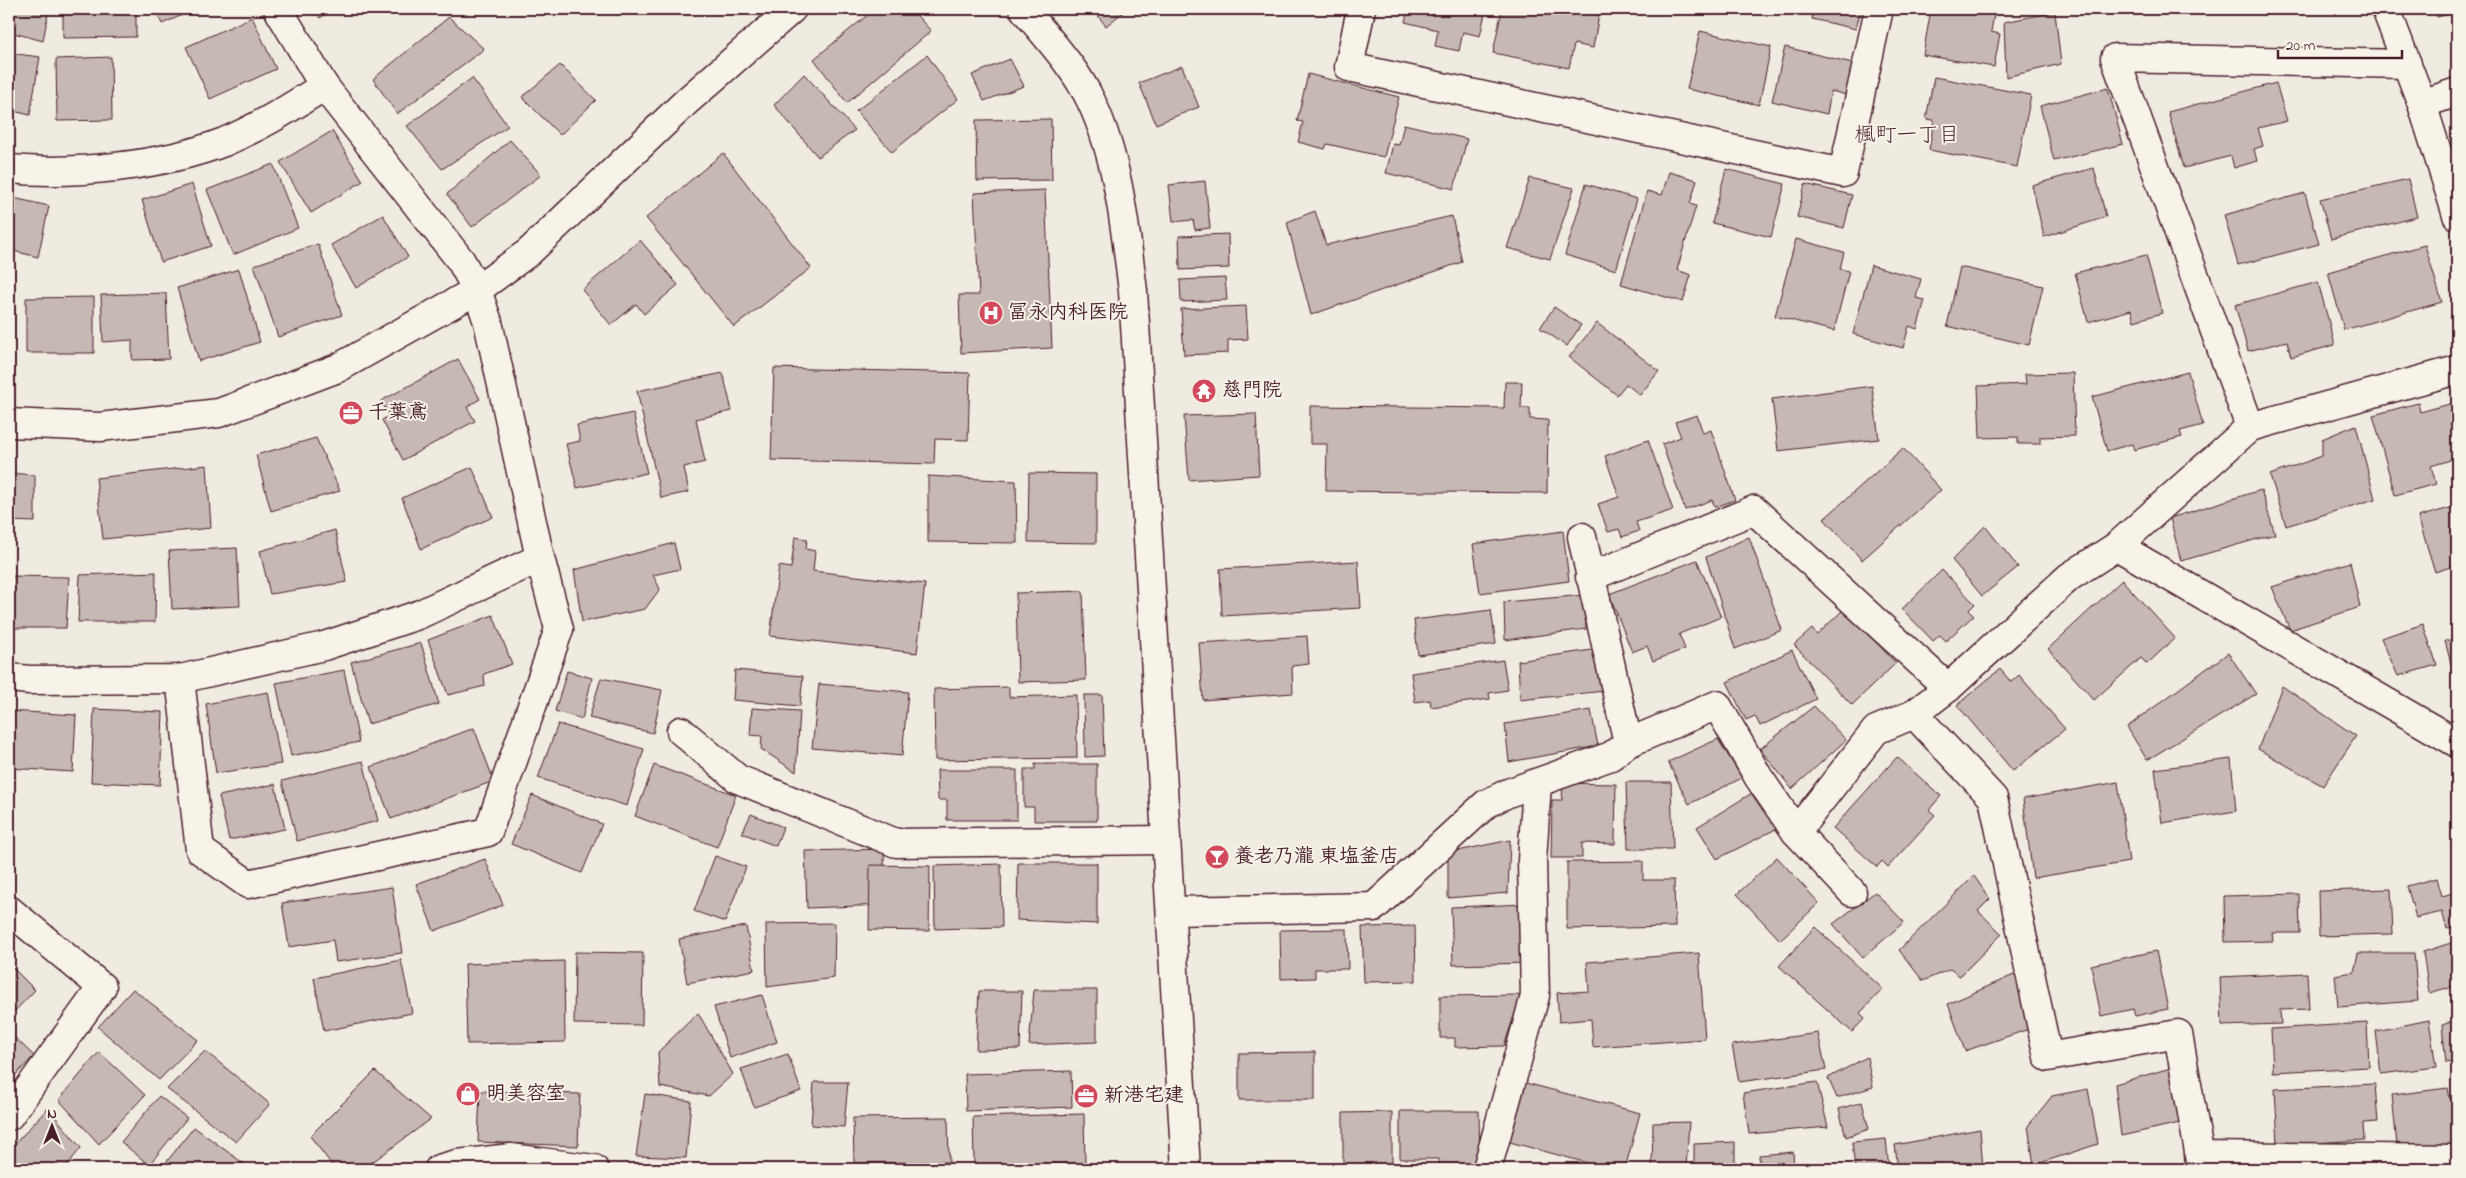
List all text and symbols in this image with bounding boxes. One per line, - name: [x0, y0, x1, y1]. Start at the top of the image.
- scale bar: [2278, 28, 2402, 60]
- text: 20 m: [2286, 35, 2316, 57]
- district label: 楓町一丁目: [1855, 121, 1960, 151]
- place label: 冨永内科医院: [1008, 299, 1128, 328]
- hospital icon: 冨永内科医院: [978, 300, 1004, 326]
- place label: 慈門院: [1222, 377, 1282, 406]
- temple icon: 慈門院: [1191, 378, 1217, 404]
- place label: 千葉鳶: [368, 399, 428, 428]
- office icon: 千葉鳶: [338, 400, 364, 426]
- place label: 養老乃瀧 東塩釜店: [1234, 843, 1399, 872]
- bar icon: 養老乃瀧 東塩釜店: [1204, 844, 1230, 870]
- place label: 明美容室: [486, 1080, 566, 1109]
- shop icon: 明美容室: [455, 1081, 481, 1107]
- place label: 新港宅建: [1104, 1082, 1184, 1111]
- office icon: 新港宅建: [1073, 1083, 1099, 1109]
- north arrow: [28, 1100, 78, 1150]
- text: N: [47, 1104, 57, 1125]

